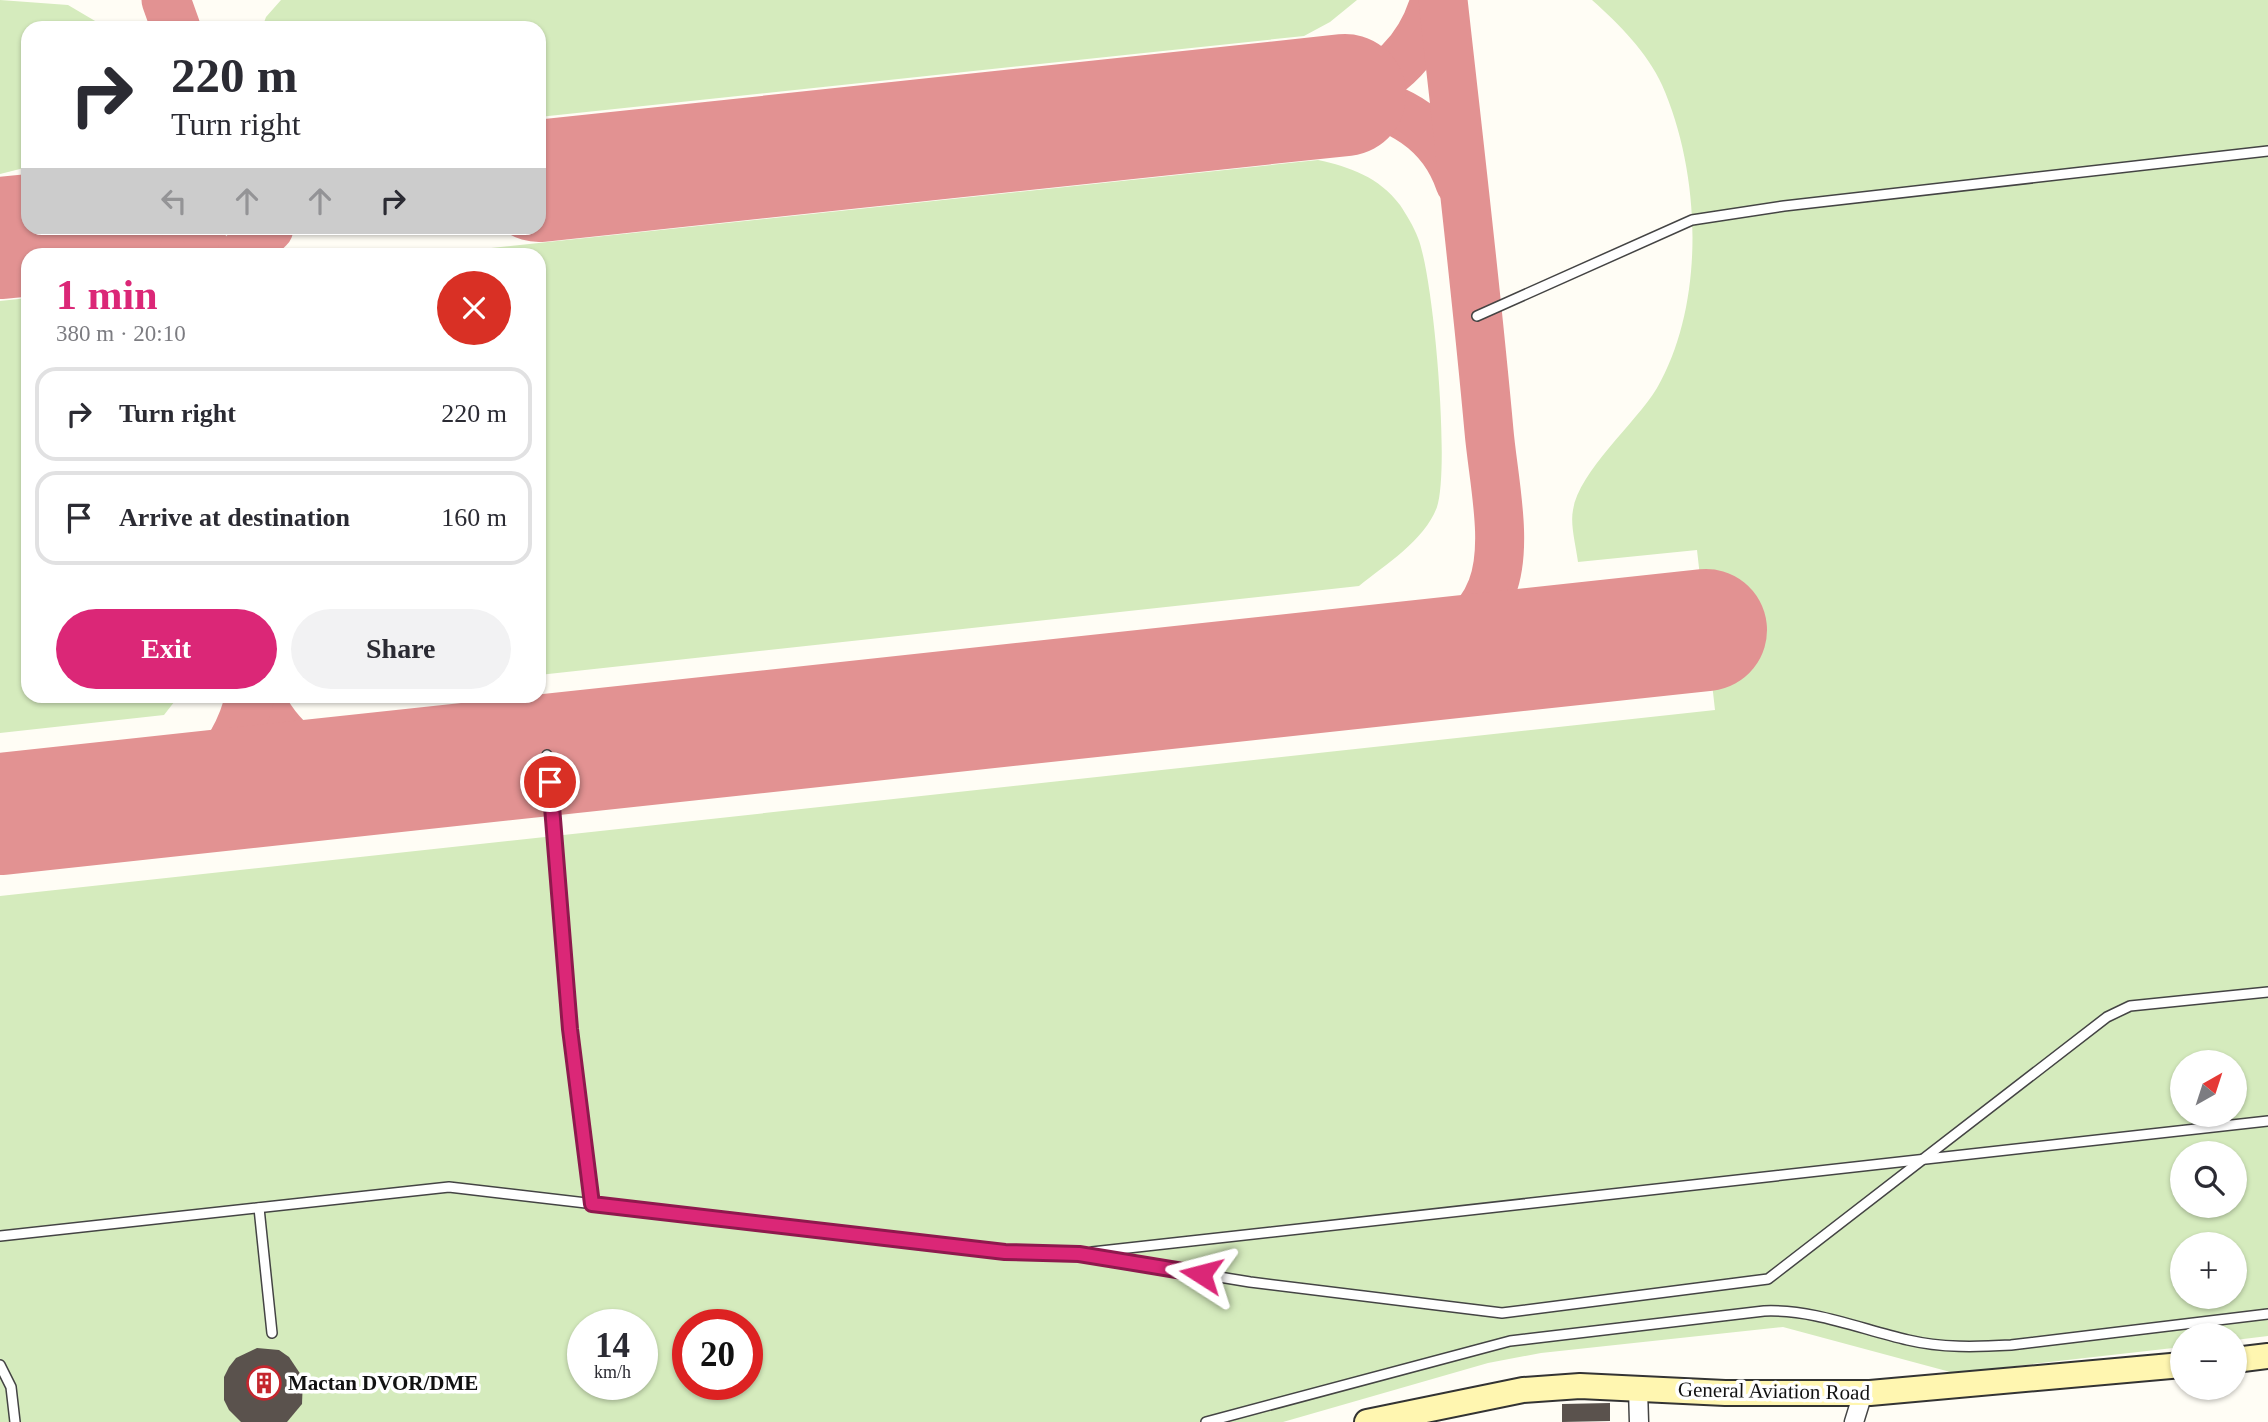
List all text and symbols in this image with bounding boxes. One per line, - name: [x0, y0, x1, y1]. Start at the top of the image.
- text: 220 m: [171, 48, 298, 103]
- icon: right: [56, 49, 147, 140]
- text: Turn right: [171, 106, 301, 142]
- icon: left: [155, 182, 193, 220]
- icon: ahead: [228, 182, 266, 220]
- icon: ahead: [301, 182, 339, 220]
- icon: right: [374, 182, 412, 220]
- button: close: [437, 271, 511, 345]
- text: 1 min: [56, 272, 158, 318]
- text: 380 m · 20:10: [56, 321, 186, 346]
- icon: right: [60, 395, 98, 433]
- text: Turn right: [119, 399, 236, 428]
- text: 220 m: [441, 399, 507, 428]
- icon: arrive: [60, 499, 98, 537]
- text: Arrive at destination: [119, 503, 350, 532]
- text: 160 m: [441, 503, 507, 532]
- button: Exit: [56, 609, 277, 689]
- button: Share: [291, 609, 511, 689]
- pin: [520, 752, 580, 812]
- icon: arrive: [531, 763, 569, 801]
- north arrow: [2170, 1050, 2247, 1127]
- map controls: [2170, 1050, 2247, 1400]
- button: search: [2170, 1141, 2247, 1218]
- button: +: [2170, 1232, 2247, 1309]
- position arrow: [1164, 1237, 1238, 1311]
- speed limit sign: 20: [672, 1309, 763, 1400]
- button: −: [2170, 1323, 2247, 1400]
- text: 14: [595, 1326, 630, 1365]
- text: km/h: [594, 1362, 631, 1382]
- building icon: Mactan DVOR/DME: [245, 1364, 283, 1402]
- place label: Mactan DVOR/DME: [288, 1371, 478, 1395]
- street label: General Aviation Road: [1678, 1377, 1871, 1405]

